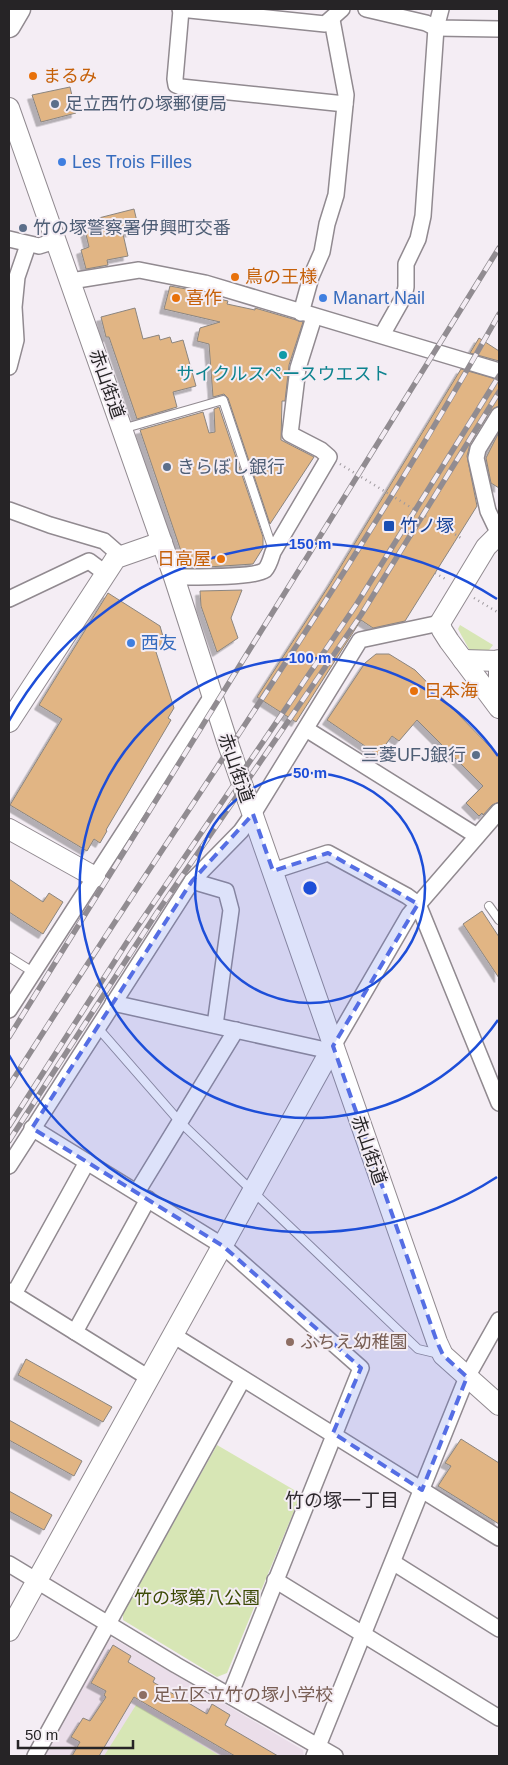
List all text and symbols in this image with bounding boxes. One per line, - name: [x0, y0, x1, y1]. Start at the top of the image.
- place label: まるみ: [43, 66, 97, 86]
- marker: まるみ: [27, 70, 39, 82]
- place label: 足立西竹の塚郵便局: [65, 94, 227, 114]
- marker: 足立西竹の塚郵便局: [49, 98, 61, 110]
- place label: Les Trois Filles: [72, 152, 192, 172]
- marker: Les Trois Filles: [56, 156, 68, 168]
- place label: 竹の塚警察署伊興町交番: [33, 218, 231, 238]
- marker: 竹の塚警察署伊興町交番: [17, 222, 29, 234]
- place label: 鳥の王様: [245, 267, 317, 287]
- marker: 鳥の王様: [229, 271, 241, 283]
- place label: 喜作: [186, 288, 222, 308]
- place label: Manart Nail: [333, 288, 425, 308]
- marker: 喜作: [170, 292, 182, 304]
- marker: Manart Nail: [317, 292, 329, 304]
- street label: 赤山街道: [86, 347, 128, 421]
- marker: サイクルスペースウエスト: [277, 349, 289, 361]
- place label: サイクルスペースウエスト: [177, 364, 389, 384]
- place label: きらぼし銀行: [177, 457, 285, 477]
- marker: きらぼし銀行: [161, 461, 173, 473]
- place label: 竹ノ塚: [400, 516, 454, 536]
- marker: 竹ノ塚: [382, 519, 396, 533]
- text: 150 m: [289, 535, 331, 552]
- place label: 日高屋: [157, 549, 211, 569]
- marker: 日高屋: [215, 553, 227, 565]
- place label: 西友: [141, 633, 177, 653]
- marker: 西友: [125, 637, 137, 649]
- text: 100 m: [289, 649, 331, 666]
- place label: 日本海: [424, 681, 478, 701]
- marker: 日本海: [408, 685, 420, 697]
- street label: 赤山街道: [215, 731, 257, 805]
- place label: 三菱UFJ銀行: [361, 745, 466, 765]
- marker: 三菱UFJ銀行: [470, 749, 482, 761]
- text: 50 m: [293, 764, 327, 781]
- centre of rings: [301, 879, 319, 897]
- street label: 赤山街道: [348, 1113, 390, 1187]
- place label: ふちえ幼稚園: [300, 1332, 407, 1352]
- marker: ふちえ幼稚園: [284, 1336, 296, 1348]
- district label: 竹の塚一丁目: [285, 1490, 399, 1511]
- park label: 竹の塚第八公園: [134, 1588, 260, 1608]
- place label: 足立区立竹の塚小学校: [153, 1685, 333, 1705]
- marker: 足立区立竹の塚小学校: [137, 1689, 149, 1701]
- scale bar: [18, 1718, 132, 1750]
- text: 50 m: [25, 1726, 58, 1743]

